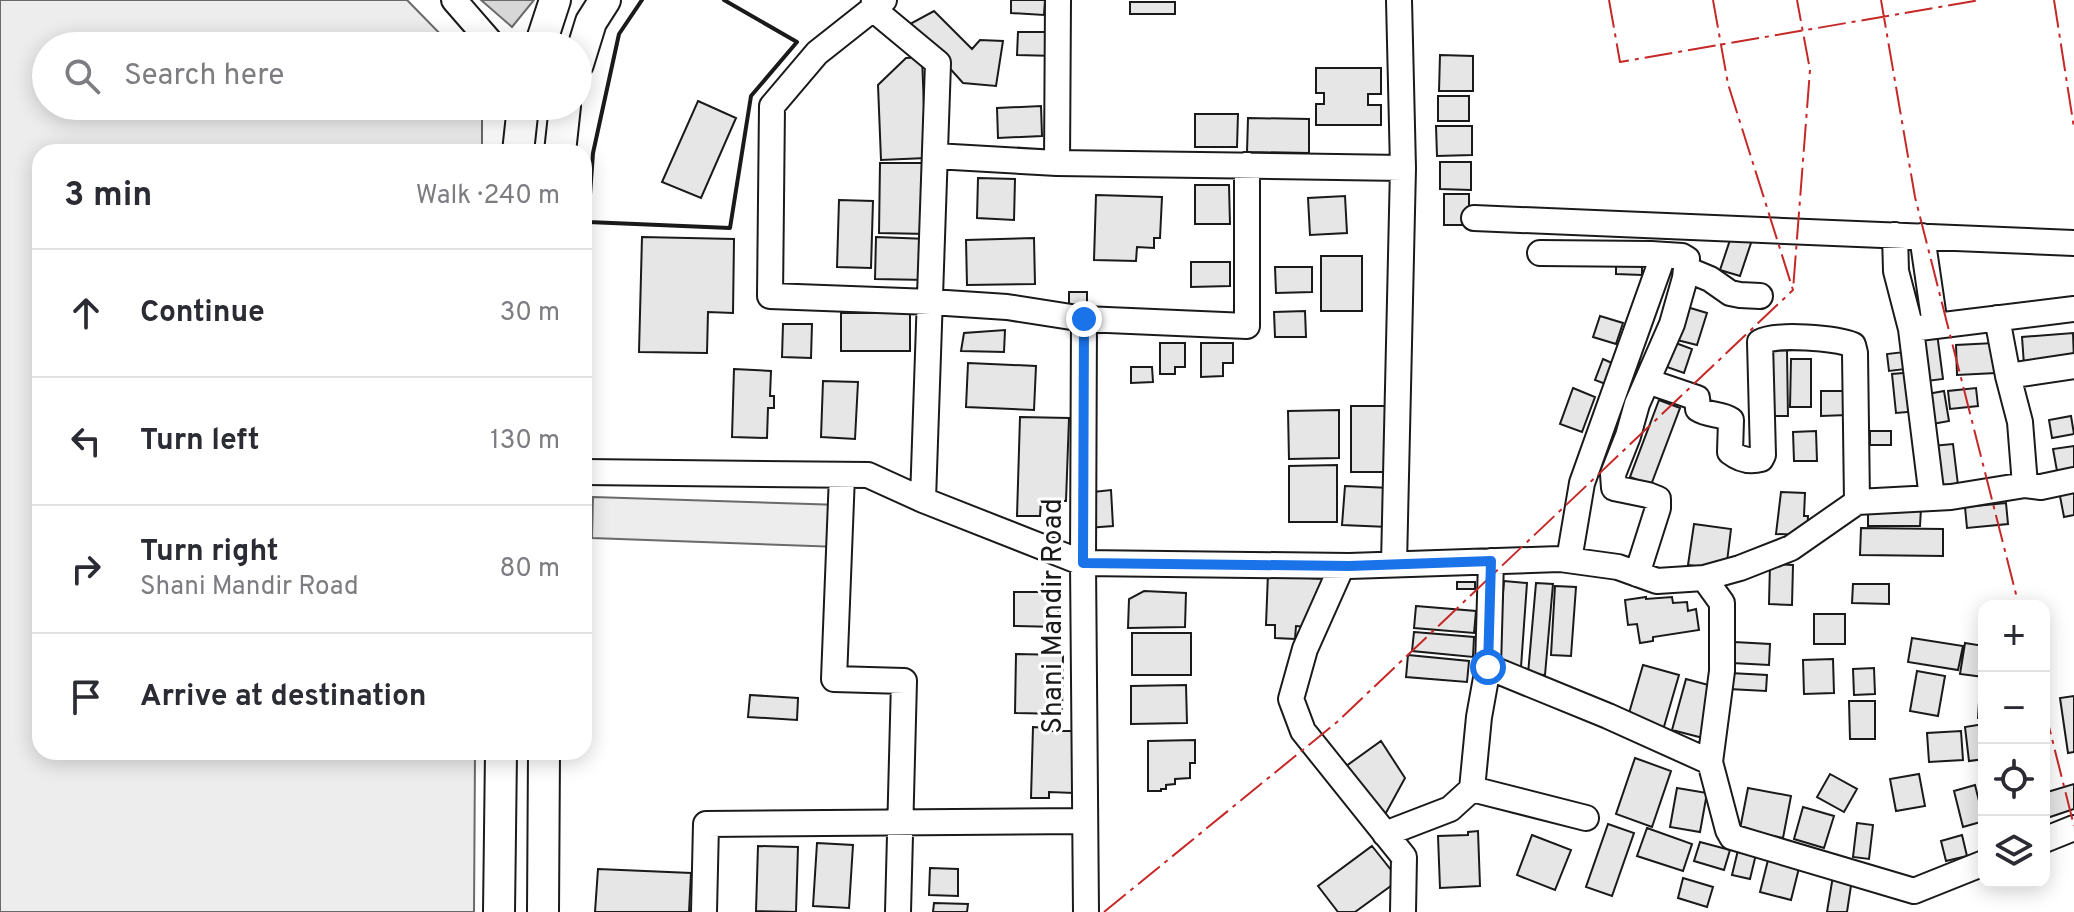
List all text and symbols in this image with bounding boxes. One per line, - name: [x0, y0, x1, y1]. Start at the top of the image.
- search box: [32, 32, 592, 120]
- icon: search: [60, 54, 104, 98]
- text: Search here: [124, 58, 284, 95]
- text: 3 min: [64, 175, 152, 218]
- text: Walk · 240 m: [416, 180, 560, 213]
- icon: ahead: [64, 291, 108, 335]
- text: Continue: [140, 295, 265, 332]
- text: 30 m: [500, 297, 560, 330]
- route end: [1066, 301, 1102, 337]
- icon: left: [64, 419, 108, 463]
- text: Turn left: [140, 423, 260, 460]
- text: 130 m: [490, 425, 560, 458]
- street label: Shani Mandir Road: [1036, 498, 1072, 734]
- text: Turn right: [140, 534, 278, 571]
- icon: right: [64, 547, 108, 591]
- text: 80 m: [500, 553, 560, 586]
- text: Shani Mandir Road: [140, 571, 359, 604]
- map controls: [1978, 600, 2050, 888]
- button: +: [1978, 600, 2050, 672]
- route start: [1470, 649, 1506, 685]
- button: −: [1978, 672, 2050, 744]
- icon: arrive: [64, 675, 108, 719]
- text: Arrive at destination: [140, 679, 426, 716]
- button: locate: [1978, 744, 2050, 816]
- button: layers: [1978, 816, 2050, 888]

